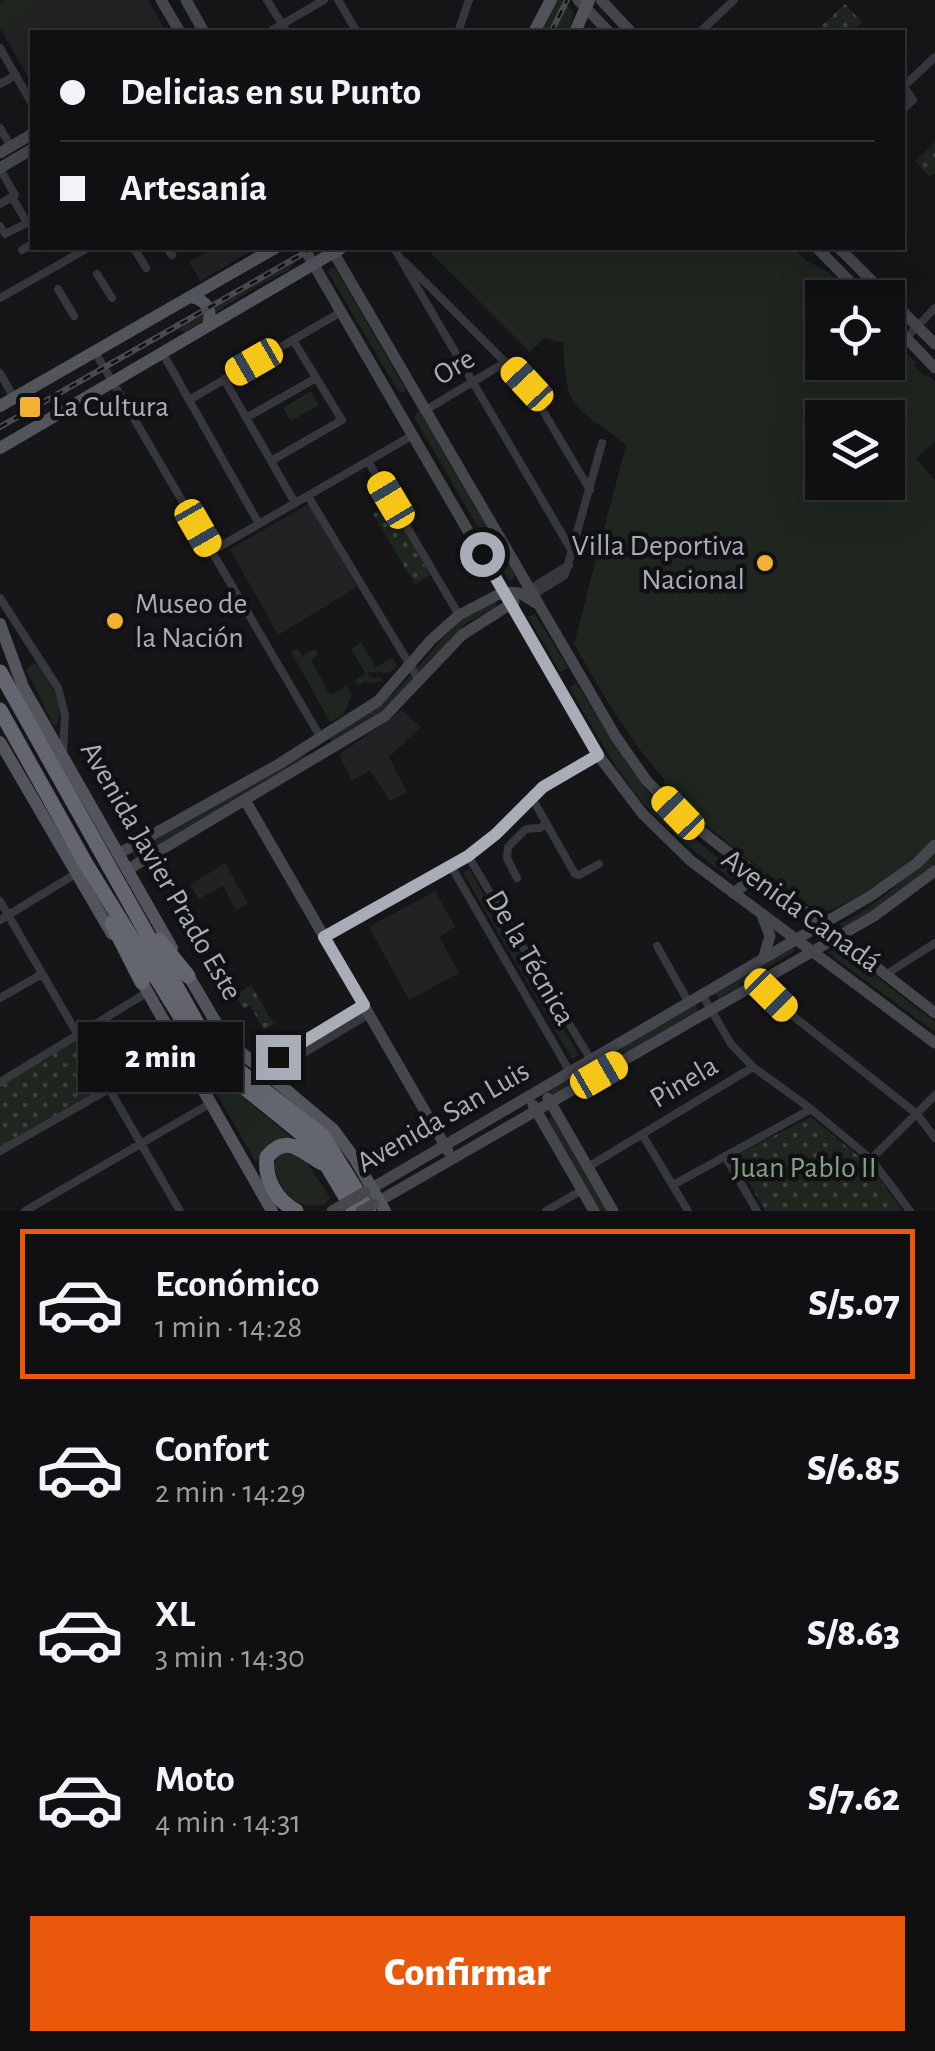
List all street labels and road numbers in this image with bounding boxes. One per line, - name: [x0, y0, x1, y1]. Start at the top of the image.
- street label: Ore: [428, 343, 480, 391]
- street label: Avenida Javier Prado Este: [75, 737, 247, 1005]
- street label: Avenida Canadá: [716, 844, 886, 978]
- street label: De la Técnica: [479, 886, 581, 1030]
- street label: Pinela: [645, 1050, 723, 1114]
- street label: Avenida San Luis: [352, 1056, 534, 1178]

